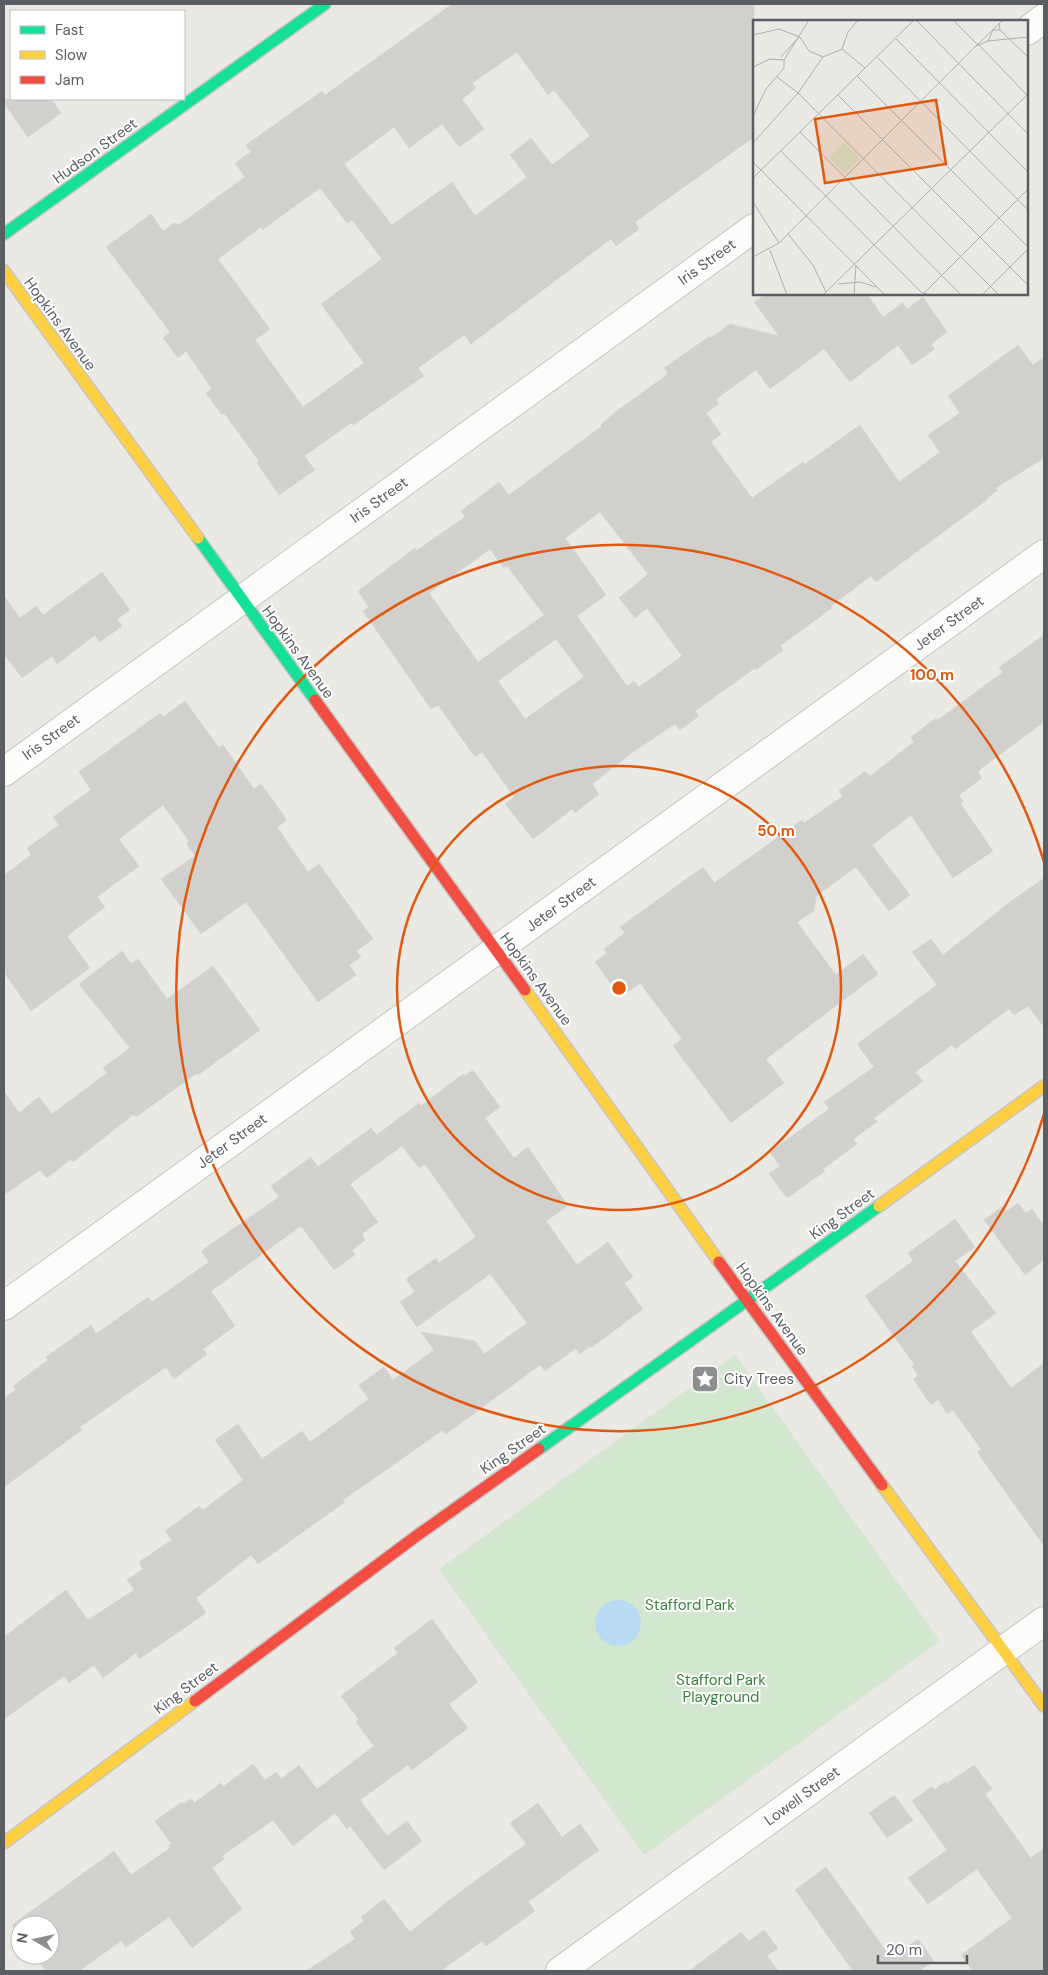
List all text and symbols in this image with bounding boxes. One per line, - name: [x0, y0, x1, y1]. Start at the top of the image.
- legend: [10, 10, 185, 100]
- text: Fast: [55, 20, 84, 40]
- inset map: [753, 20, 1028, 295]
- text: Slow: [55, 45, 88, 65]
- text: Jam: [55, 70, 84, 90]
- street label: Hudson Street: [49, 114, 141, 188]
- street label: Iris Street: [674, 234, 740, 290]
- street label: Hopkins Avenue: [19, 273, 101, 375]
- street label: Iris Street: [346, 472, 412, 528]
- street label: Jeter Street: [910, 591, 988, 655]
- street label: Hopkins Avenue: [257, 601, 339, 703]
- text: 100 m: [910, 665, 954, 685]
- street label: Iris Street: [18, 709, 84, 765]
- text: 50 m: [757, 821, 795, 841]
- street label: Jeter Street: [522, 872, 600, 936]
- street label: Hopkins Avenue: [495, 928, 577, 1030]
- centre of rings: [610, 979, 628, 997]
- street label: Jeter Street: [193, 1109, 271, 1173]
- street label: King Street: [805, 1184, 879, 1244]
- street label: Hopkins Avenue: [731, 1258, 813, 1360]
- place icon: City Trees: [690, 1364, 720, 1394]
- place label: City Trees: [724, 1369, 794, 1389]
- street label: King Street: [476, 1419, 550, 1479]
- park label: Stafford Park: [645, 1595, 735, 1615]
- street label: King Street: [150, 1657, 222, 1719]
- park label: Stafford Park Playground: [676, 1670, 766, 1707]
- street label: Lowell Street: [760, 1762, 844, 1830]
- north arrow: [10, 1915, 60, 1965]
- text: N: [12, 1932, 32, 1944]
- scale bar: [878, 1932, 967, 1964]
- text: 20 m: [886, 1940, 922, 1960]

